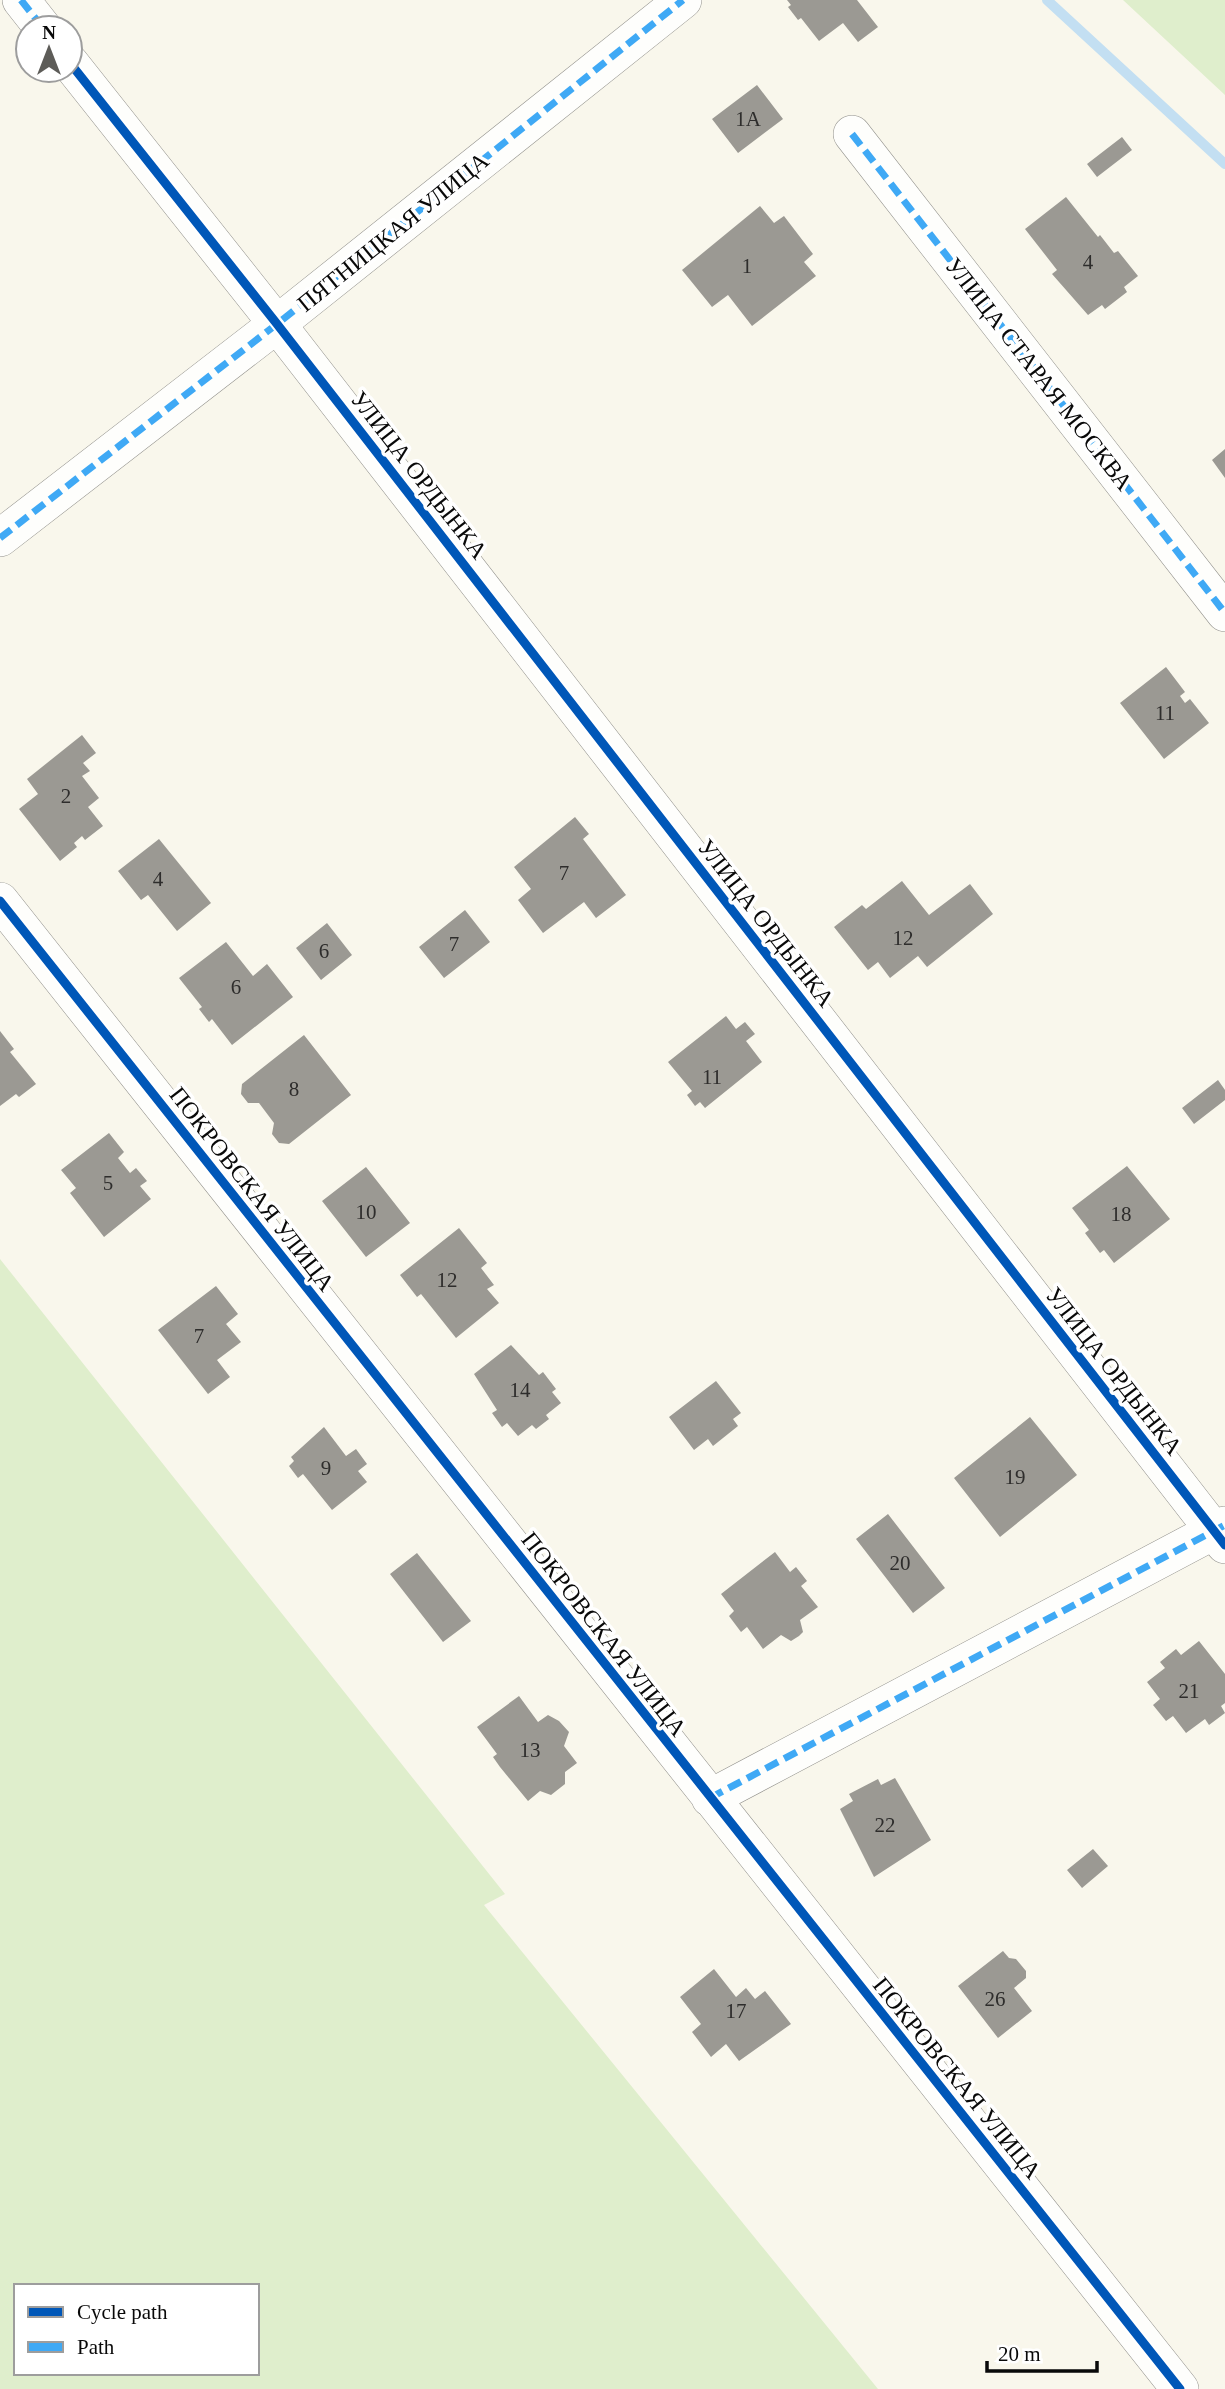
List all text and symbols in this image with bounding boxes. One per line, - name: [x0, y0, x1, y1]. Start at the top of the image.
- north arrow: [14, 14, 84, 84]
- text: N: [42, 22, 56, 43]
- house number: 1А: [735, 107, 762, 131]
- street label: ПЯТНИЦКАЯ УЛИЦА: [292, 147, 494, 317]
- house number: 4: [1083, 250, 1094, 274]
- street label: УЛИЦА СТАРАЯ МОСКВА: [940, 253, 1138, 496]
- house number: 1: [742, 254, 752, 278]
- street label: УЛИЦА ОРДЫНКА: [346, 386, 493, 564]
- house number: 11: [1155, 701, 1175, 725]
- house number: 2: [61, 784, 71, 808]
- street label: УЛИЦА ОРДЫНКА: [693, 834, 840, 1012]
- house number: 7: [559, 861, 569, 885]
- house number: 4: [153, 867, 164, 891]
- house number: 12: [893, 926, 914, 950]
- house number: 7: [449, 932, 459, 956]
- house number: 6: [319, 939, 329, 963]
- house number: 6: [231, 975, 241, 999]
- house number: 11: [702, 1065, 722, 1089]
- house number: 8: [289, 1077, 299, 1101]
- street label: ПОКРОВСКАЯ УЛИЦА: [164, 1082, 340, 1297]
- house number: 5: [103, 1171, 113, 1195]
- house number: 10: [356, 1200, 377, 1224]
- house number: 18: [1111, 1202, 1132, 1226]
- house number: 12: [437, 1268, 458, 1292]
- street label: УЛИЦА ОРДЫНКА: [1041, 1282, 1188, 1460]
- house number: 7: [194, 1324, 204, 1348]
- house number: 14: [510, 1378, 531, 1402]
- house number: 9: [321, 1456, 331, 1480]
- house number: 19: [1005, 1465, 1026, 1489]
- street label: ПОКРОВСКАЯ УЛИЦА: [516, 1527, 692, 1742]
- house number: 20: [890, 1551, 911, 1575]
- house number: 21: [1179, 1679, 1200, 1703]
- house number: 13: [520, 1738, 541, 1762]
- house number: 22: [875, 1813, 896, 1837]
- street label: ПОКРОВСКАЯ УЛИЦА: [868, 1972, 1047, 2184]
- house number: 26: [985, 1987, 1006, 2011]
- house number: 17: [726, 1999, 747, 2023]
- legend: [14, 2284, 259, 2375]
- text: Cycle path: [77, 2300, 168, 2324]
- scale bar: [987, 2330, 1097, 2374]
- text: Path: [77, 2335, 115, 2359]
- text: 20 m: [998, 2342, 1041, 2366]

